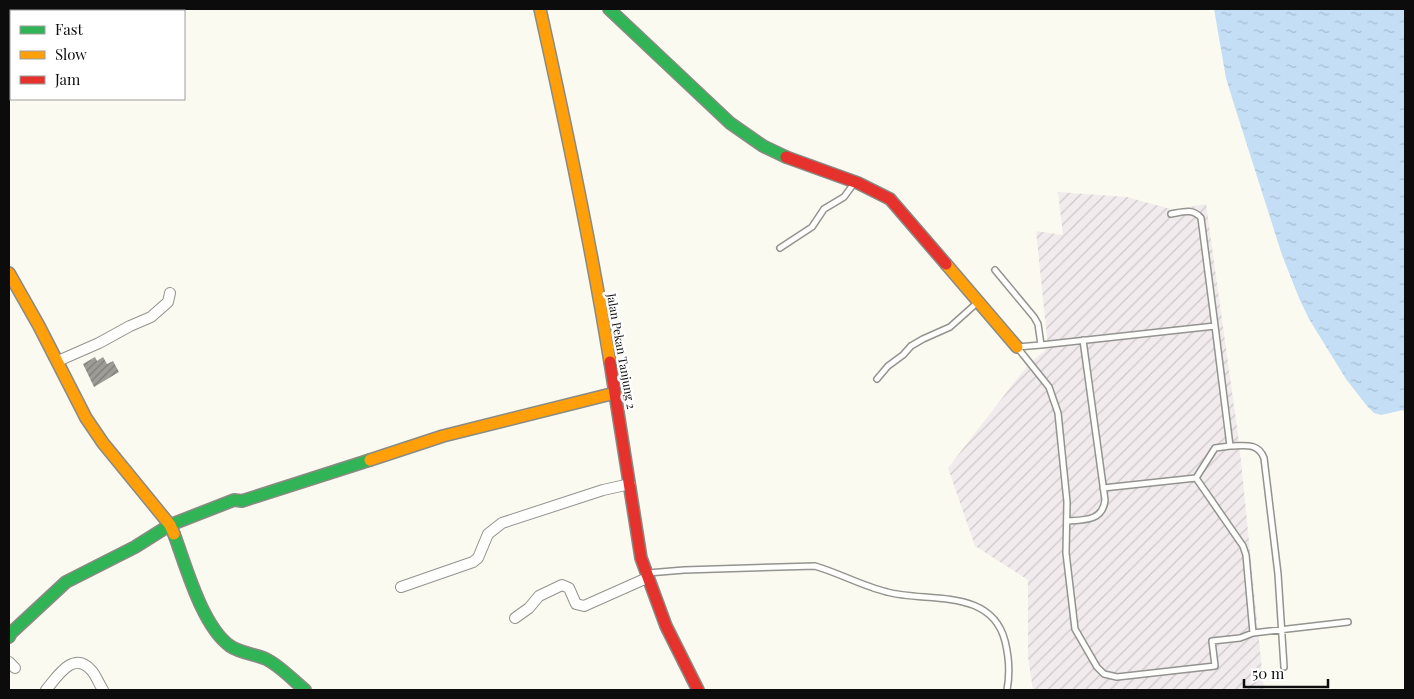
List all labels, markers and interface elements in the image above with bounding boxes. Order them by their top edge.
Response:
legend [10,10,185,100]
text: Fast [55,19,84,39]
text: Slow [55,44,87,64]
text: Jam [54,69,81,89]
street label: Jalan Pekan Tanjung 2 [604,291,640,410]
scale bar [1244,656,1328,688]
text: 50 m [1252,663,1285,683]

